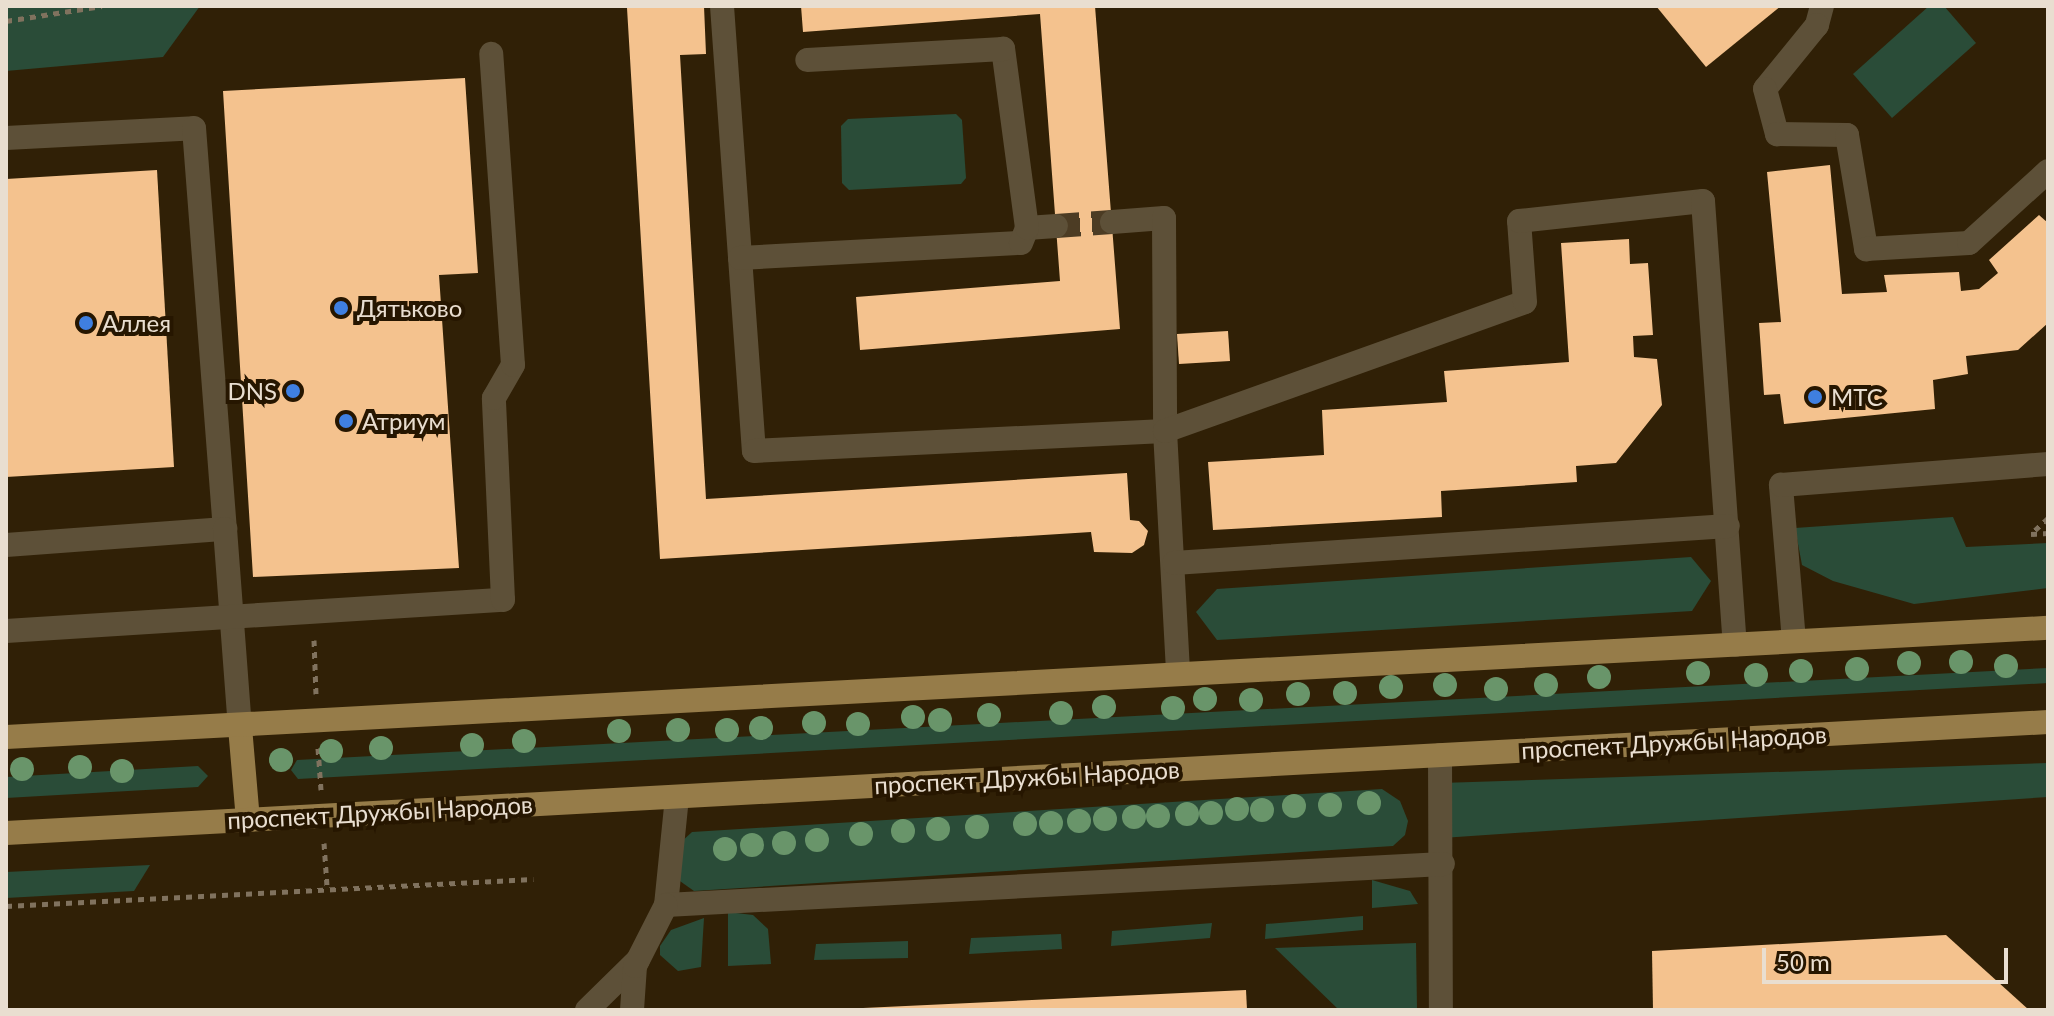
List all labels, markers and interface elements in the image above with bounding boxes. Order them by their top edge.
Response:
place label: Дятьково [357,294,462,322]
marker: Дятьково [332,299,350,317]
place label: Аллея [102,309,171,337]
marker: Аллея [77,314,95,332]
place label: DNS [227,377,277,405]
marker: DNS [284,382,302,400]
place label: МТС [1831,383,1883,411]
marker: МТС [1806,388,1824,406]
place label: Атриум [362,407,446,435]
marker: Атриум [337,412,355,430]
street label: проспект Дружбы Народов [1521,720,1827,764]
street label: проспект Дружбы Народов [874,755,1180,799]
street label: проспект Дружбы Народов [227,790,533,834]
scale bar [1766,932,2012,982]
text: 50 m [1776,947,1830,976]

